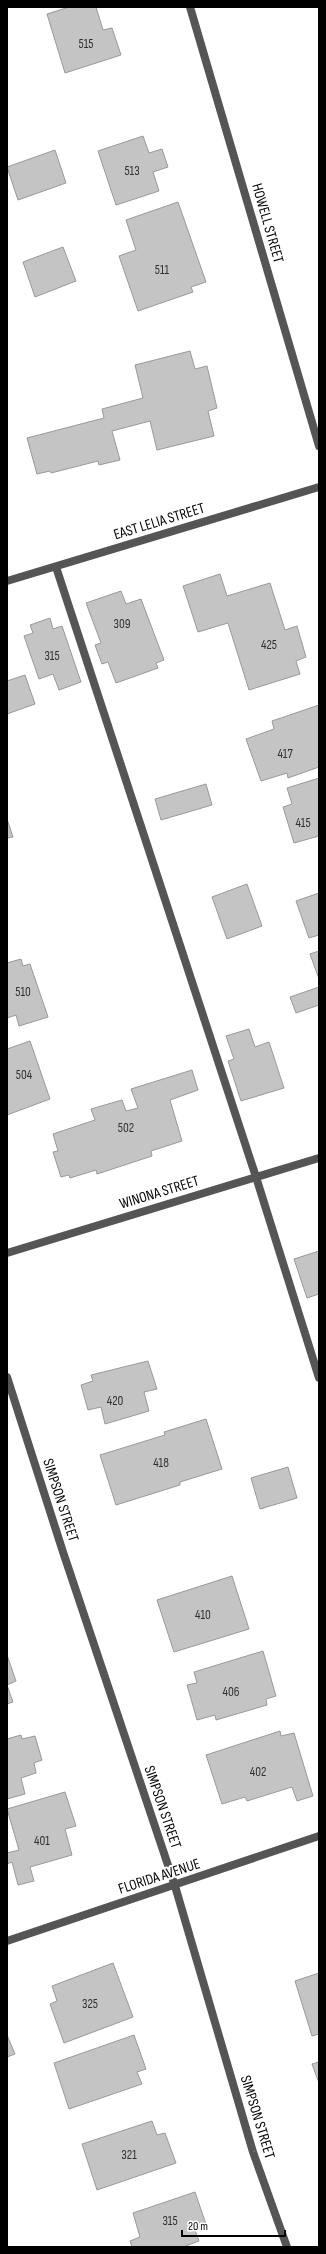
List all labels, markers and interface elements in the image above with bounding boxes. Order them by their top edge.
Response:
house number: 515 [79,36,93,52]
house number: 513 [124,163,140,179]
street label: HOWELL STREET [247,181,288,265]
house number: 511 [155,262,170,278]
street label: EAST LELIA STREET [111,499,207,544]
house number: 309 [113,616,131,632]
house number: 425 [261,637,277,653]
house number: 315 [44,648,60,664]
house number: 417 [277,746,293,762]
house number: 415 [295,815,311,831]
house number: 510 [15,984,31,1000]
house number: 504 [16,1067,33,1083]
house number: 502 [118,1120,134,1136]
street label: WINONA STREET [117,1171,201,1214]
house number: 420 [107,1393,124,1409]
house number: 418 [153,1455,169,1471]
street label: SIMPSON STREET [38,1456,83,1544]
house number: 410 [195,1607,211,1623]
house number: 406 [223,1684,240,1700]
street label: SIMPSON STREET [139,1763,186,1851]
house number: 402 [250,1764,266,1780]
house number: 401 [34,1833,50,1849]
street label: FLORIDA AVENUE [116,1854,202,1899]
house number: 325 [82,1996,98,2012]
street label: SIMPSON STREET [236,2073,279,2161]
house number: 321 [121,2147,137,2163]
scale bar [182,2212,285,2238]
house number: 315 [162,2213,178,2229]
text: 20 m [188,2219,208,2234]

